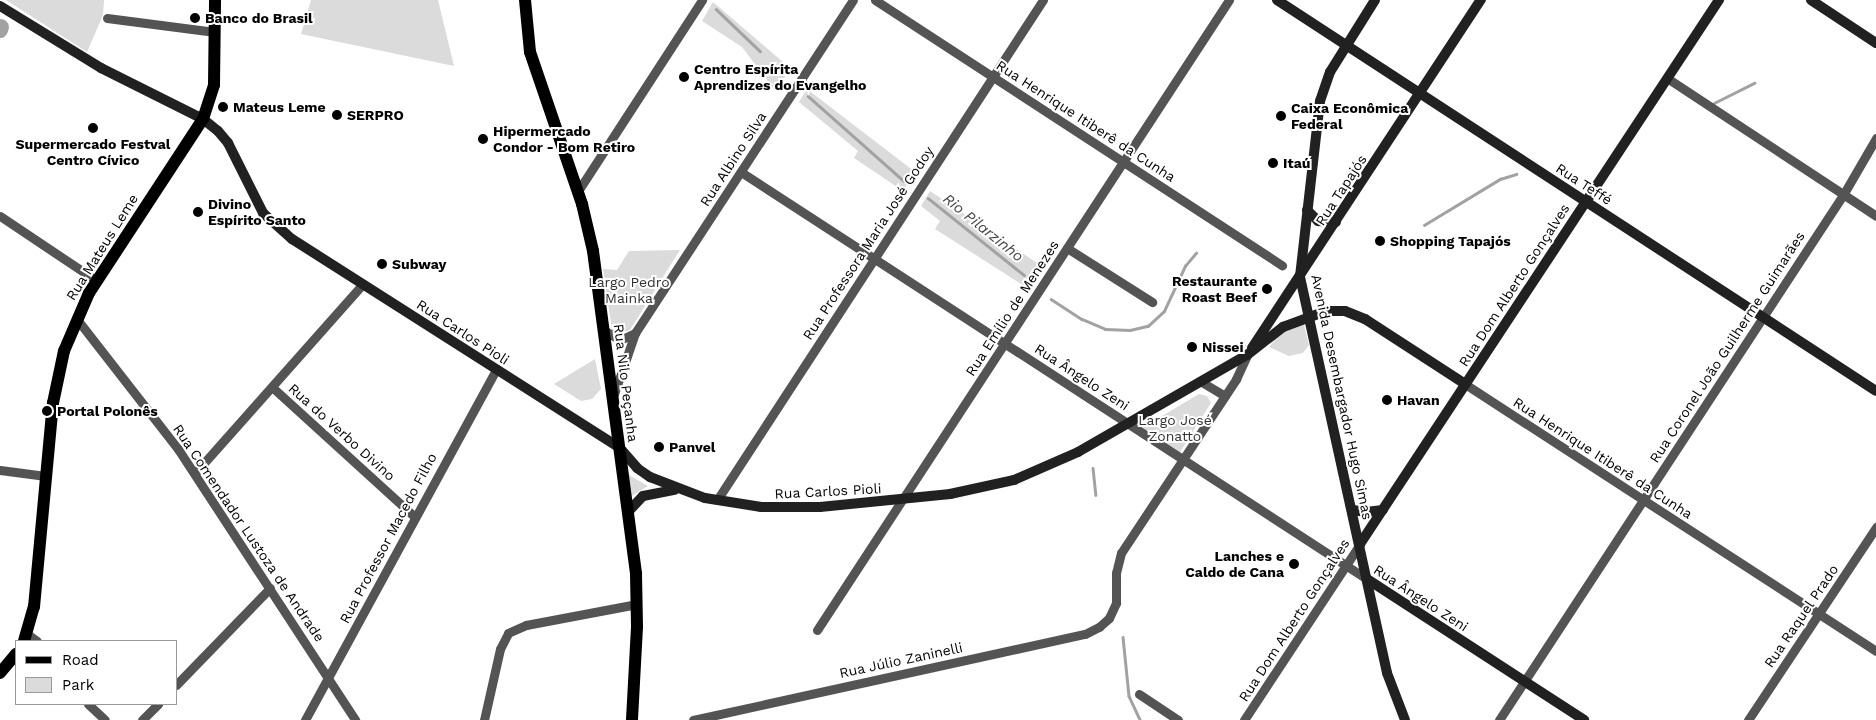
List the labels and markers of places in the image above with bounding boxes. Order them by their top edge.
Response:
place label: Banco do Brasil [205,10,313,26]
marker: Banco do Brasil [189,12,201,24]
place label: Centro Espírita Aprendizes do Evangelho [694,61,866,94]
marker: Centro Espírita Aprendizes do Evangelho [678,71,690,83]
place label: Mateus Leme [233,99,326,115]
place label: Caixa Econômica Federal [1291,100,1408,132]
marker: Mateus Leme [217,101,229,113]
place label: SERPRO [347,107,404,123]
marker: SERPRO [331,109,343,121]
marker: Caixa Econômica Federal [1275,110,1287,122]
marker: Supermercado Festval Centro Cívico [87,122,99,134]
place label: Hipermercado Condor - Bom Retiro [493,123,635,156]
marker: Hipermercado Condor - Bom Retiro [477,133,489,145]
place label: Supermercado Festval Centro Cívico [16,136,170,168]
place label: Itaú [1283,155,1310,171]
marker: Itaú [1267,157,1279,169]
place label: Divino Espírito Santo [208,196,306,228]
marker: Divino Espírito Santo [192,206,204,218]
place label: Shopping Tapajós [1390,233,1511,249]
marker: Shopping Tapajós [1374,235,1386,247]
place label: Subway [392,256,446,272]
marker: Subway [376,258,388,270]
place label: Restaurante Roast Beef [1172,273,1257,306]
marker: Restaurante Roast Beef [1261,283,1273,295]
place label: Nissei [1202,339,1244,355]
marker: Nissei [1186,341,1198,353]
place label: Havan [1397,392,1440,408]
marker: Havan [1381,394,1393,406]
place label: Portal Polonês [57,403,158,419]
marker: Portal Polonês [41,405,53,417]
place label: Panvel [669,439,715,455]
marker: Panvel [653,441,665,453]
place label: Lanches e Caldo de Cana [1185,548,1284,580]
marker: Lanches e Caldo de Cana [1288,558,1300,570]

